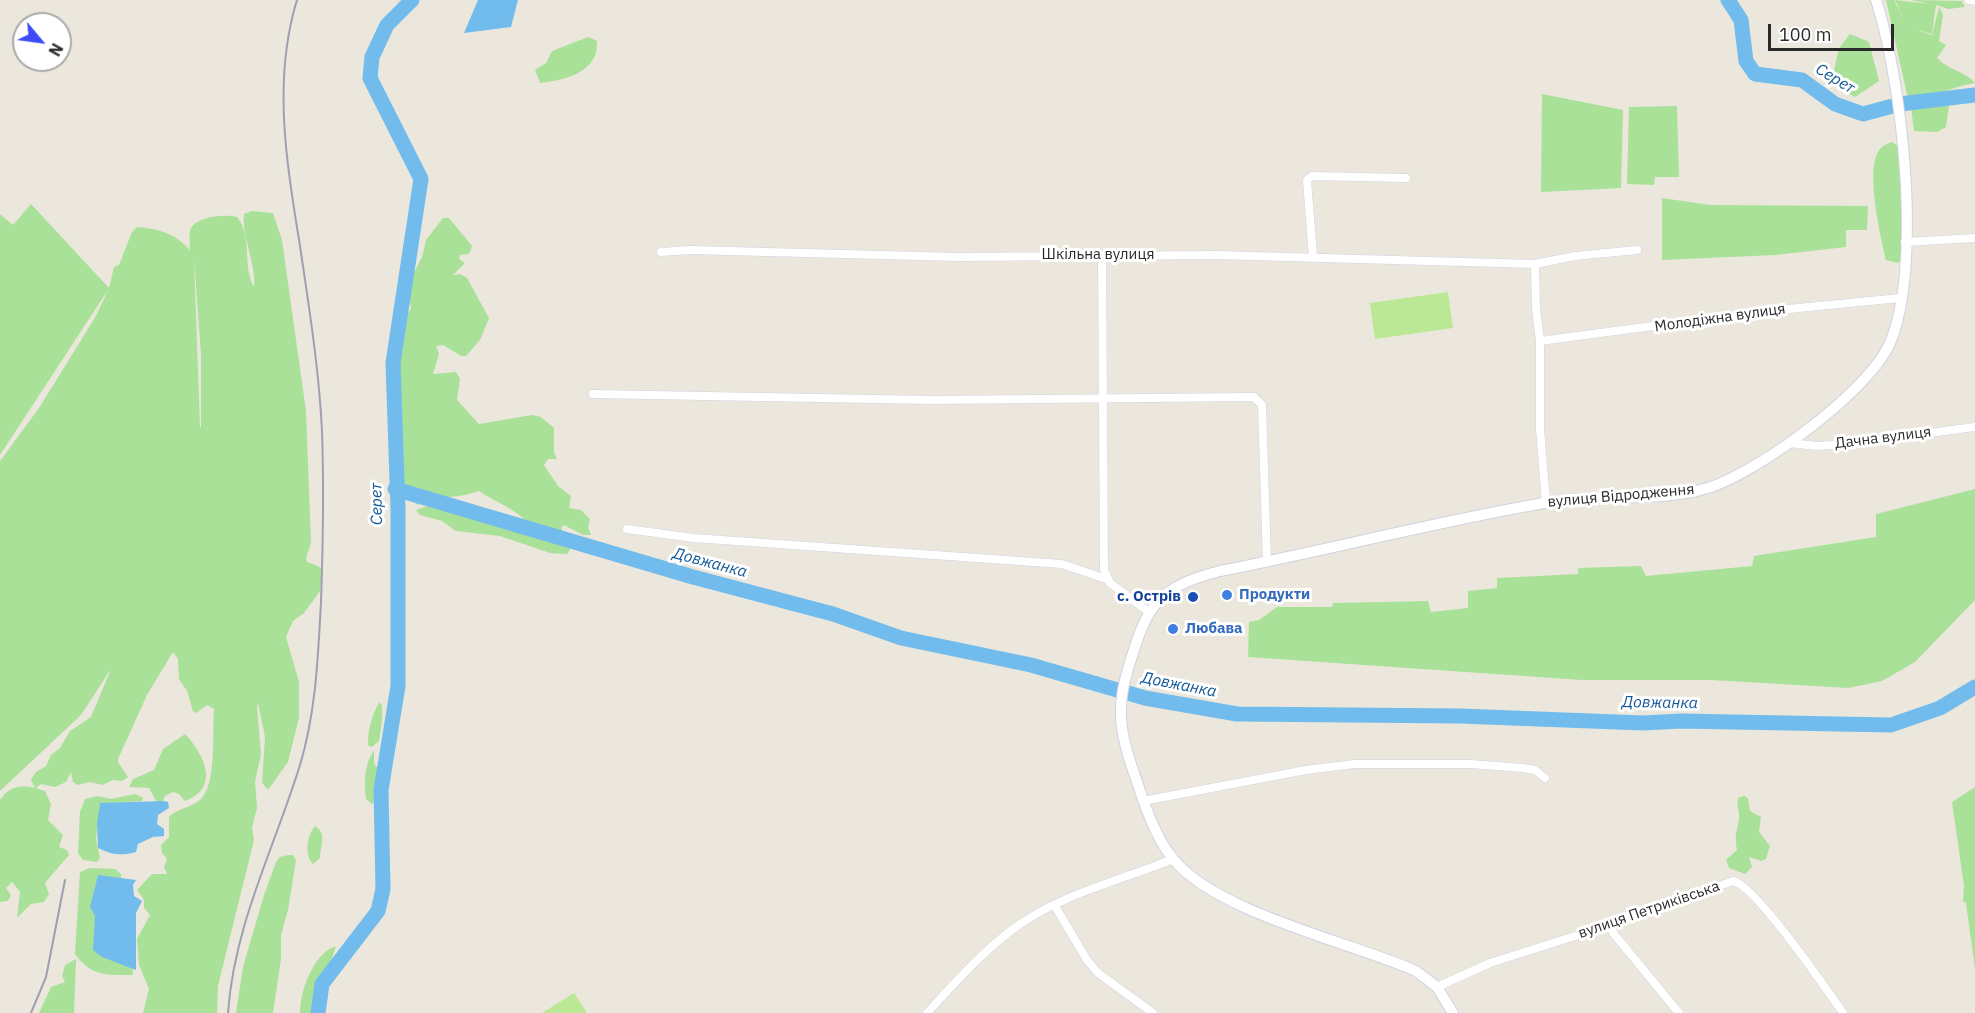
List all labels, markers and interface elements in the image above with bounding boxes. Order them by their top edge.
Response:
north arrow [12,12,72,72]
scale bar [1771,12,1897,50]
text: 100 m [1779,23,1831,46]
text: N [44,40,68,60]
water label: Серет [1812,60,1858,98]
street label: Шкільна вулиця [1042,246,1154,264]
street label: Молодіжна вулиця [1653,300,1787,336]
street label: Дачна вулиця [1834,423,1932,453]
street label: вулиця Відродження [1547,481,1695,511]
water label: Серет [367,483,387,525]
water label: Довжанка [671,544,749,582]
place label: Продукти [1239,586,1310,604]
place label: с. Острів [1117,588,1181,606]
marker: Продукти [1220,588,1234,602]
marker: с. Острів [1186,590,1200,604]
place label: Любава [1185,620,1243,638]
marker: Любава [1166,622,1180,636]
water label: Довжанка [1140,668,1218,702]
water label: Довжанка [1622,693,1698,713]
street label: вулиця Петриківська [1576,877,1722,943]

